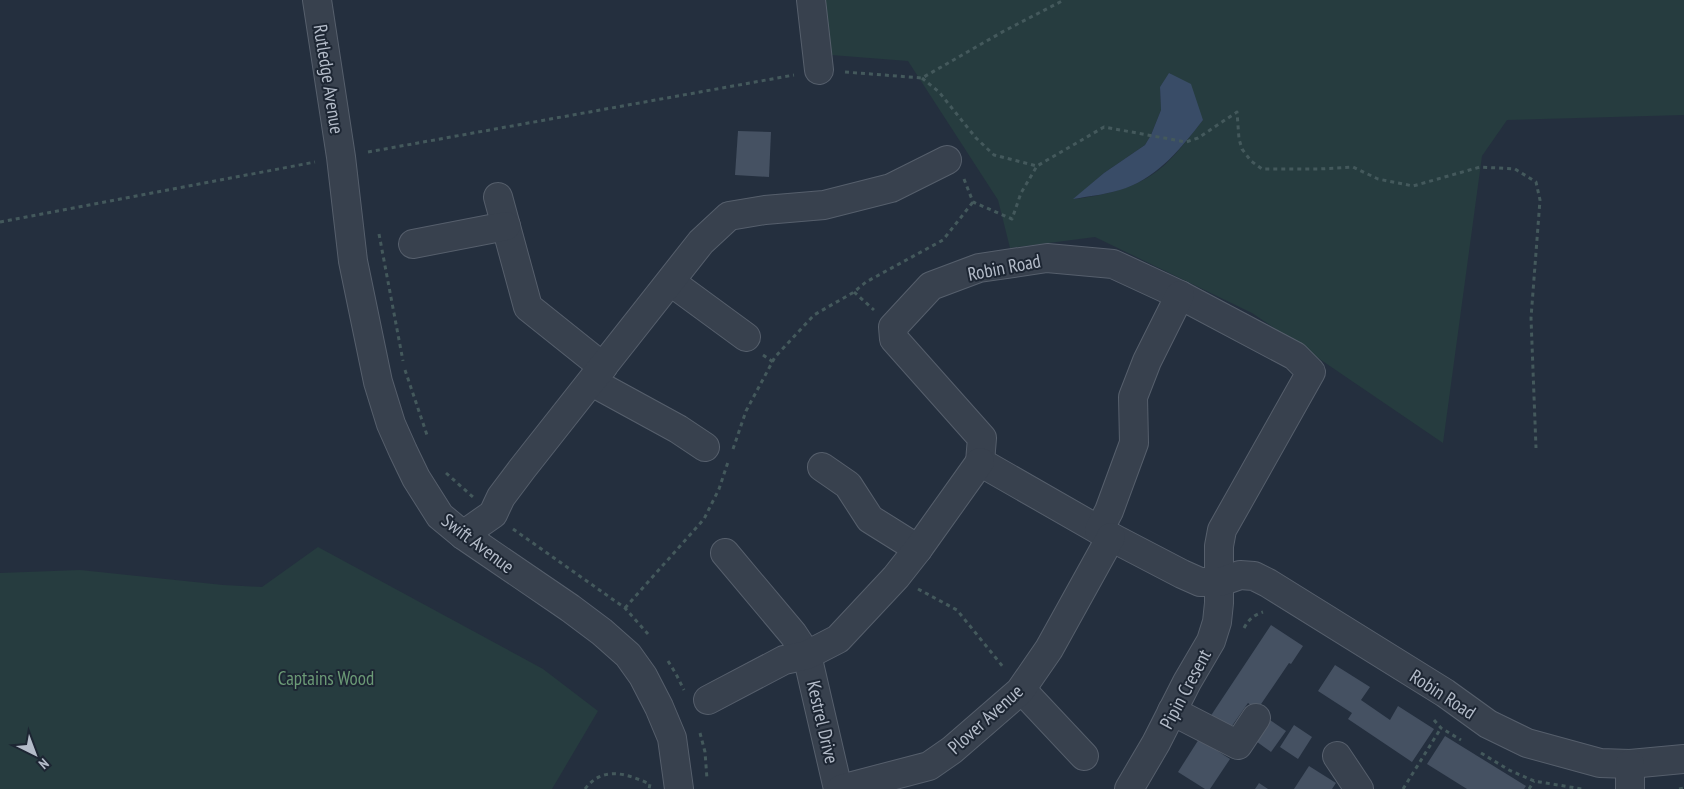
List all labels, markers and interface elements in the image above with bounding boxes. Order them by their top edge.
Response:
street label: Rutledge Avenue [308,22,350,136]
street label: Robin Road [966,248,1042,286]
street label: Swift Avenue [437,508,519,578]
street label: Pipin Cresent [1154,644,1216,733]
street label: Robin Road [1406,664,1480,724]
park label: Captains Wood [278,666,374,690]
street label: Kestrel Drive [802,678,844,766]
street label: Plover Avenue [942,679,1028,759]
north arrow [10,729,60,779]
text: N [35,754,53,773]

